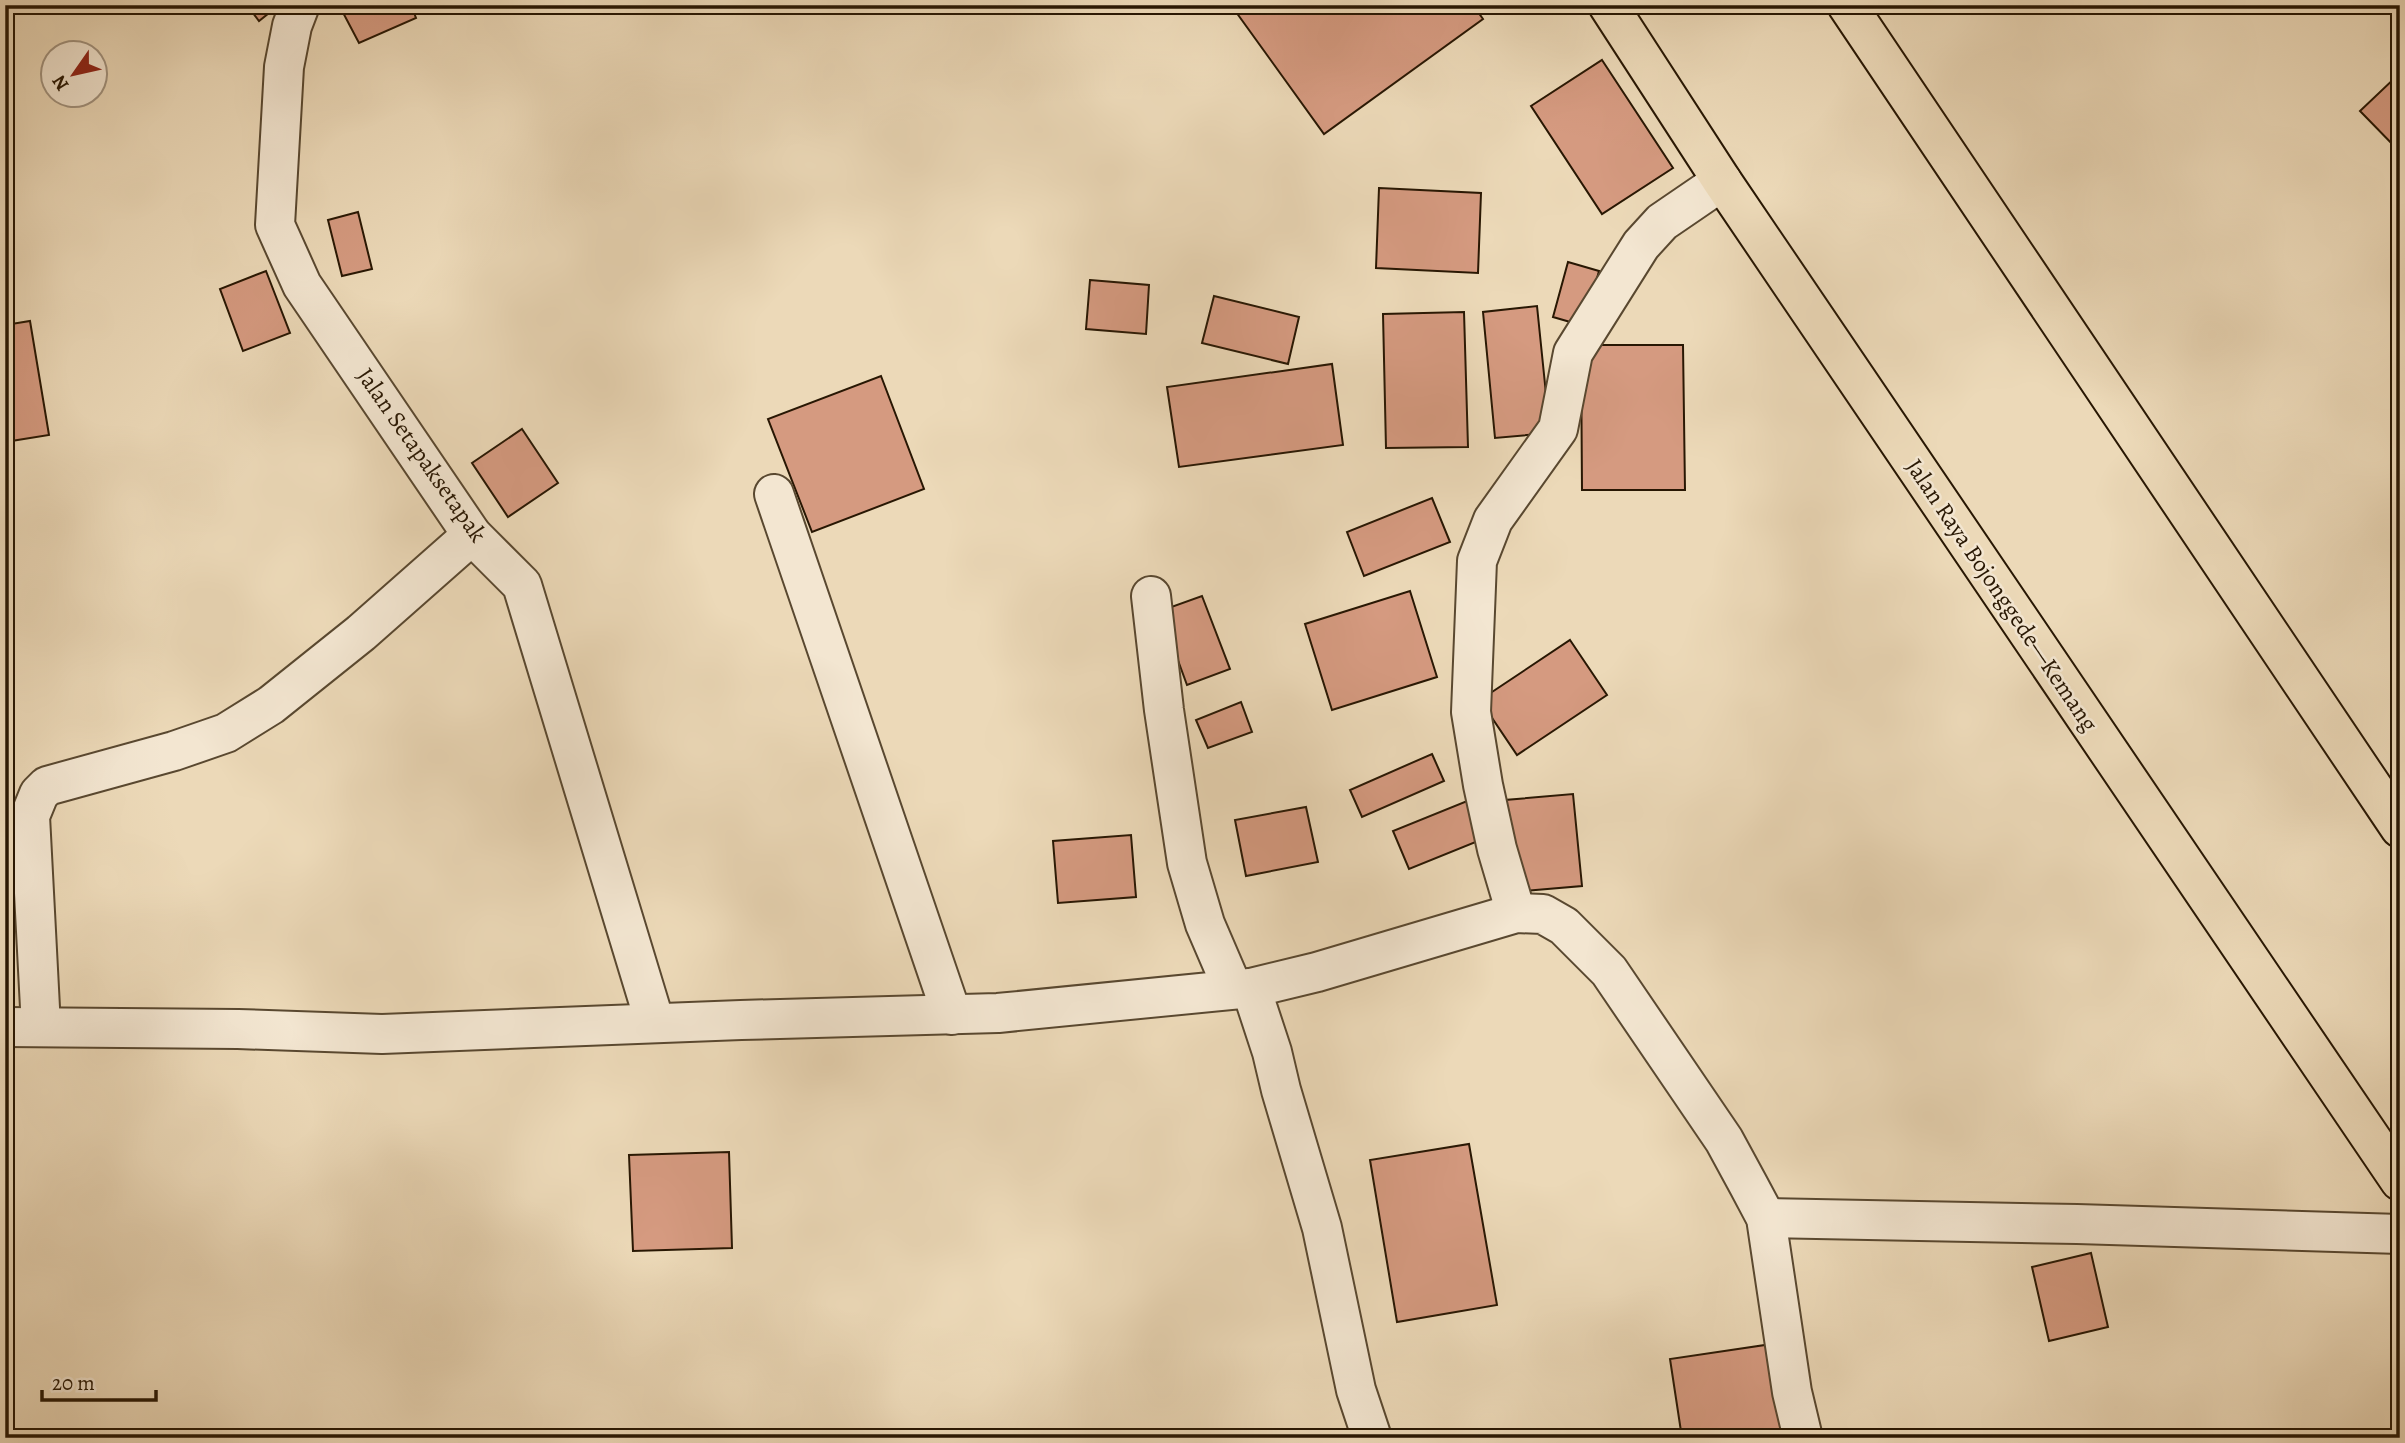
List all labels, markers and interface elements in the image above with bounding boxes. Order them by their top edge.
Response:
north arrow [38,38,108,108]
text: N [46,70,75,96]
street label: Jalan Setapaksetapak [350,361,494,549]
street label: Jalan Raya Bojonggede—Kemang [1898,452,2106,738]
scale bar [42,1359,156,1403]
text: 20 m [52,1369,95,1397]

